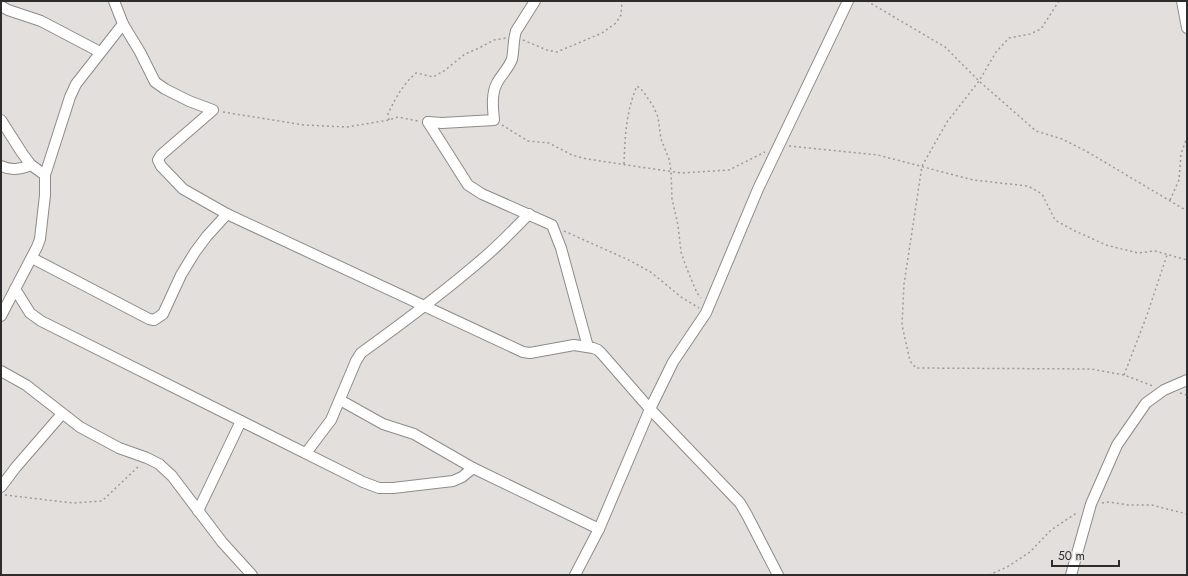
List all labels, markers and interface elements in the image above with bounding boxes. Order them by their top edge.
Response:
scale bar [1052,542,1119,568]
text: 50 m [1058,547,1085,565]

